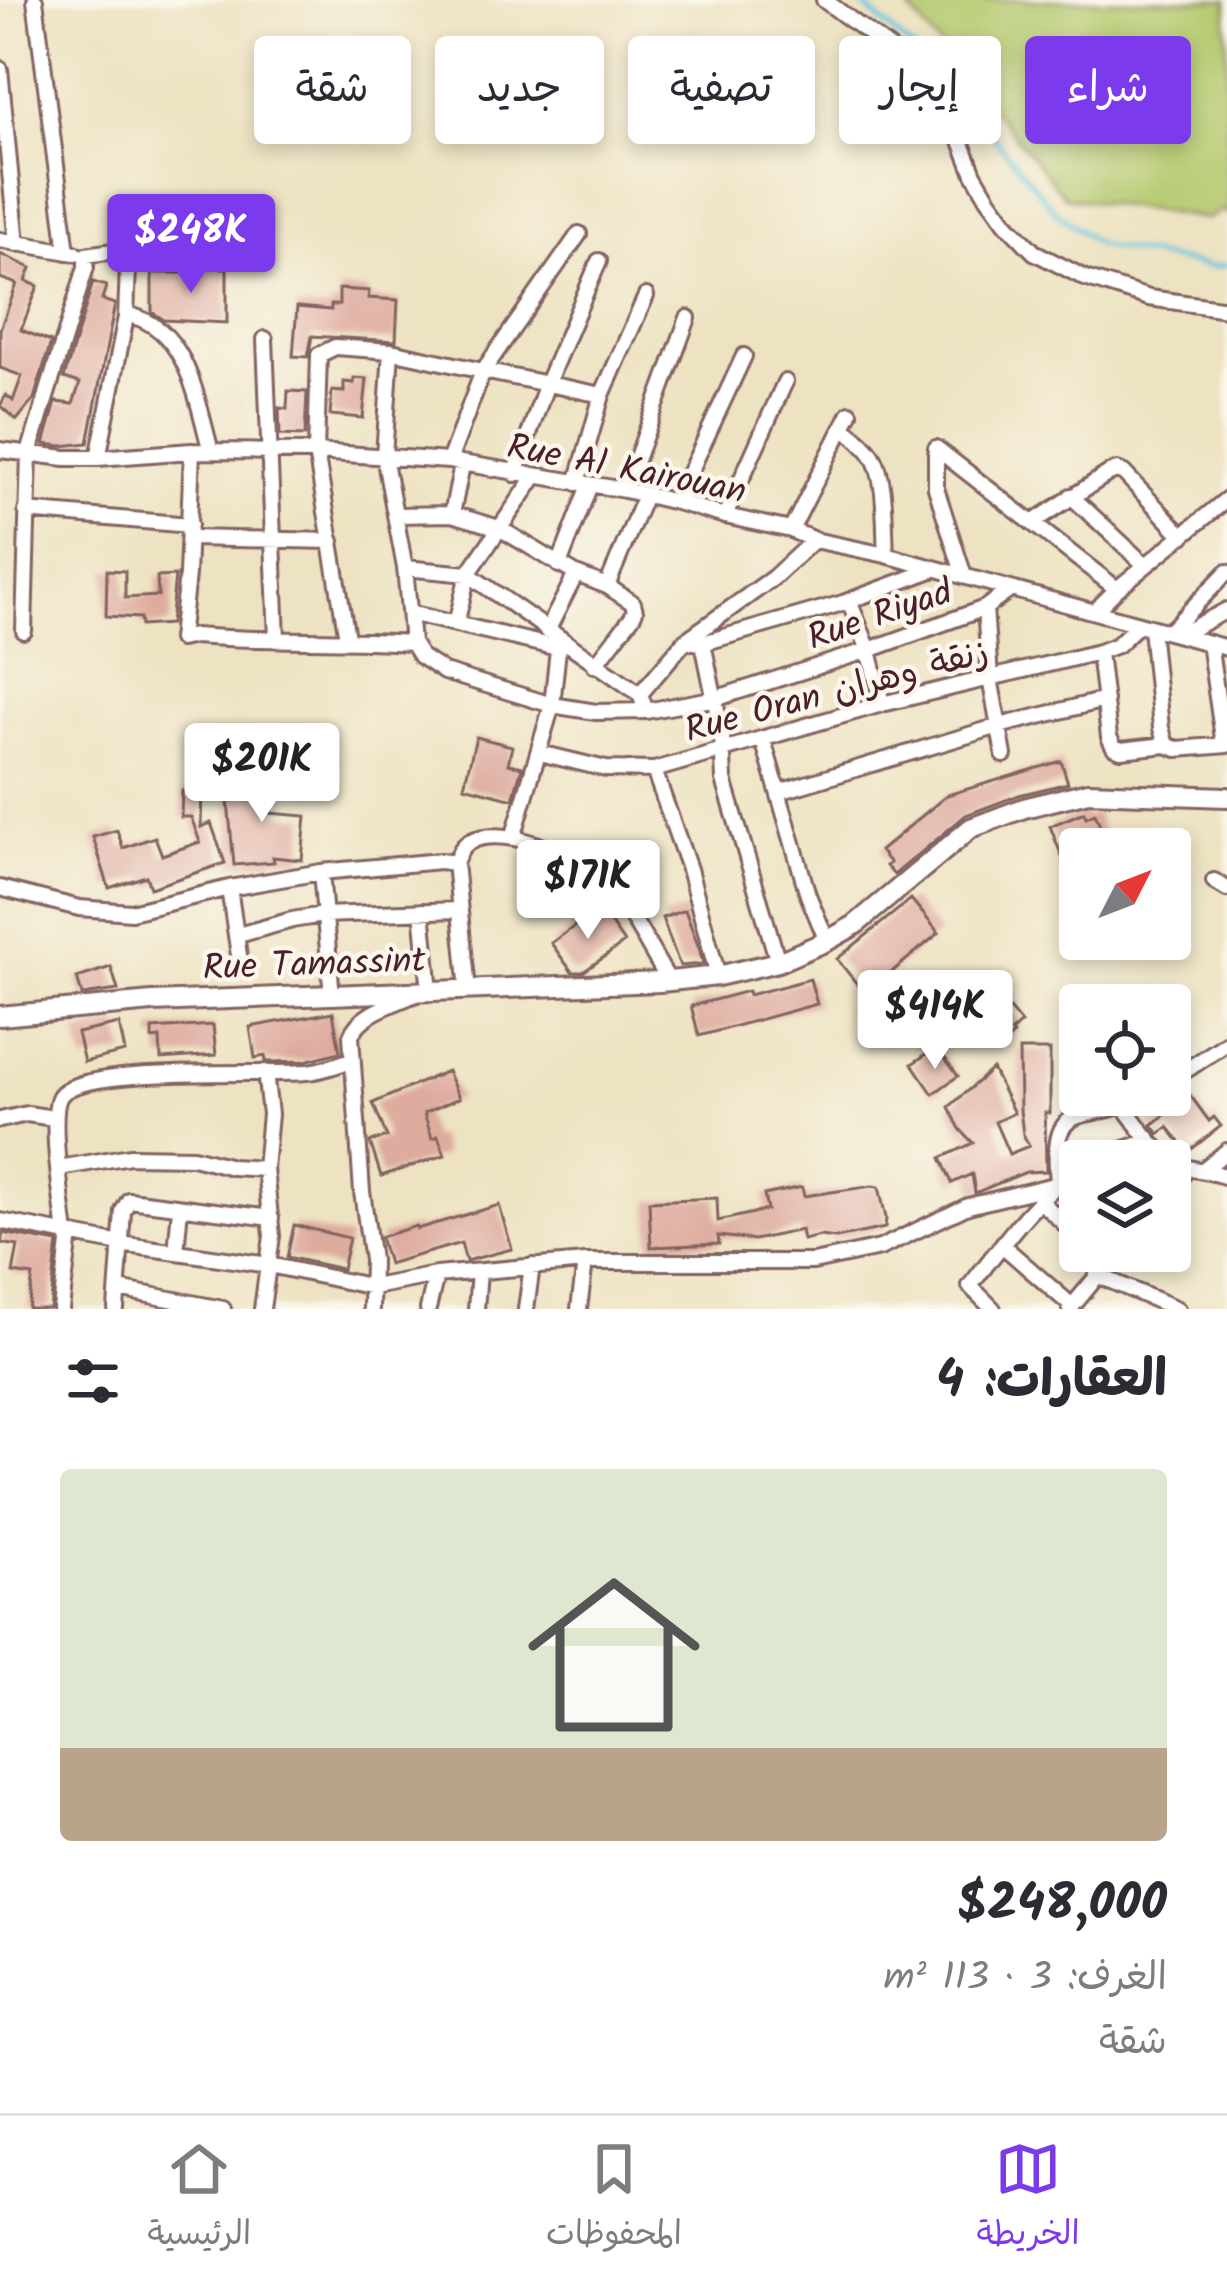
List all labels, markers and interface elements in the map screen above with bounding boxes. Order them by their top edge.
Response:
chip: شقة [254,36,411,144]
chip: جديد [435,36,604,144]
chip: تصفية [628,36,815,144]
chip: إيجار [839,36,1001,144]
chip: شراء [1025,36,1191,144]
pin: $248K [107,194,275,296]
text: $248K [134,202,248,264]
street label: Rue Al Kairouan [502,419,751,522]
street label: Rue Riyad [800,565,961,668]
street label: Rue Oran زنقة وهران [679,624,995,760]
pin: $201K [178,723,346,825]
text: $201K [211,731,313,793]
north arrow [1059,828,1191,960]
map controls [1059,828,1191,1272]
pin: $171K [504,840,672,942]
text: $171K [544,848,632,910]
street label: Rue Tamassint [202,933,428,998]
pin: $414K [851,970,1019,1072]
text: $414K [885,978,985,1040]
button: locate [1059,984,1191,1116]
button: layers [1059,1140,1191,1272]
text: العقارات: 4 [936,1341,1167,1422]
icon: filters [60,1348,126,1414]
icon: home [506,1547,722,1763]
text: $248,000 [957,1865,1167,1946]
text: الغرف: 3 · 113 m² [884,1948,1167,2010]
text: شقة [1099,2012,1167,2074]
tab: الرئيسية [147,2136,251,2262]
tab: المحفوظات [546,2136,682,2262]
tab: الخريطة [977,2136,1080,2262]

